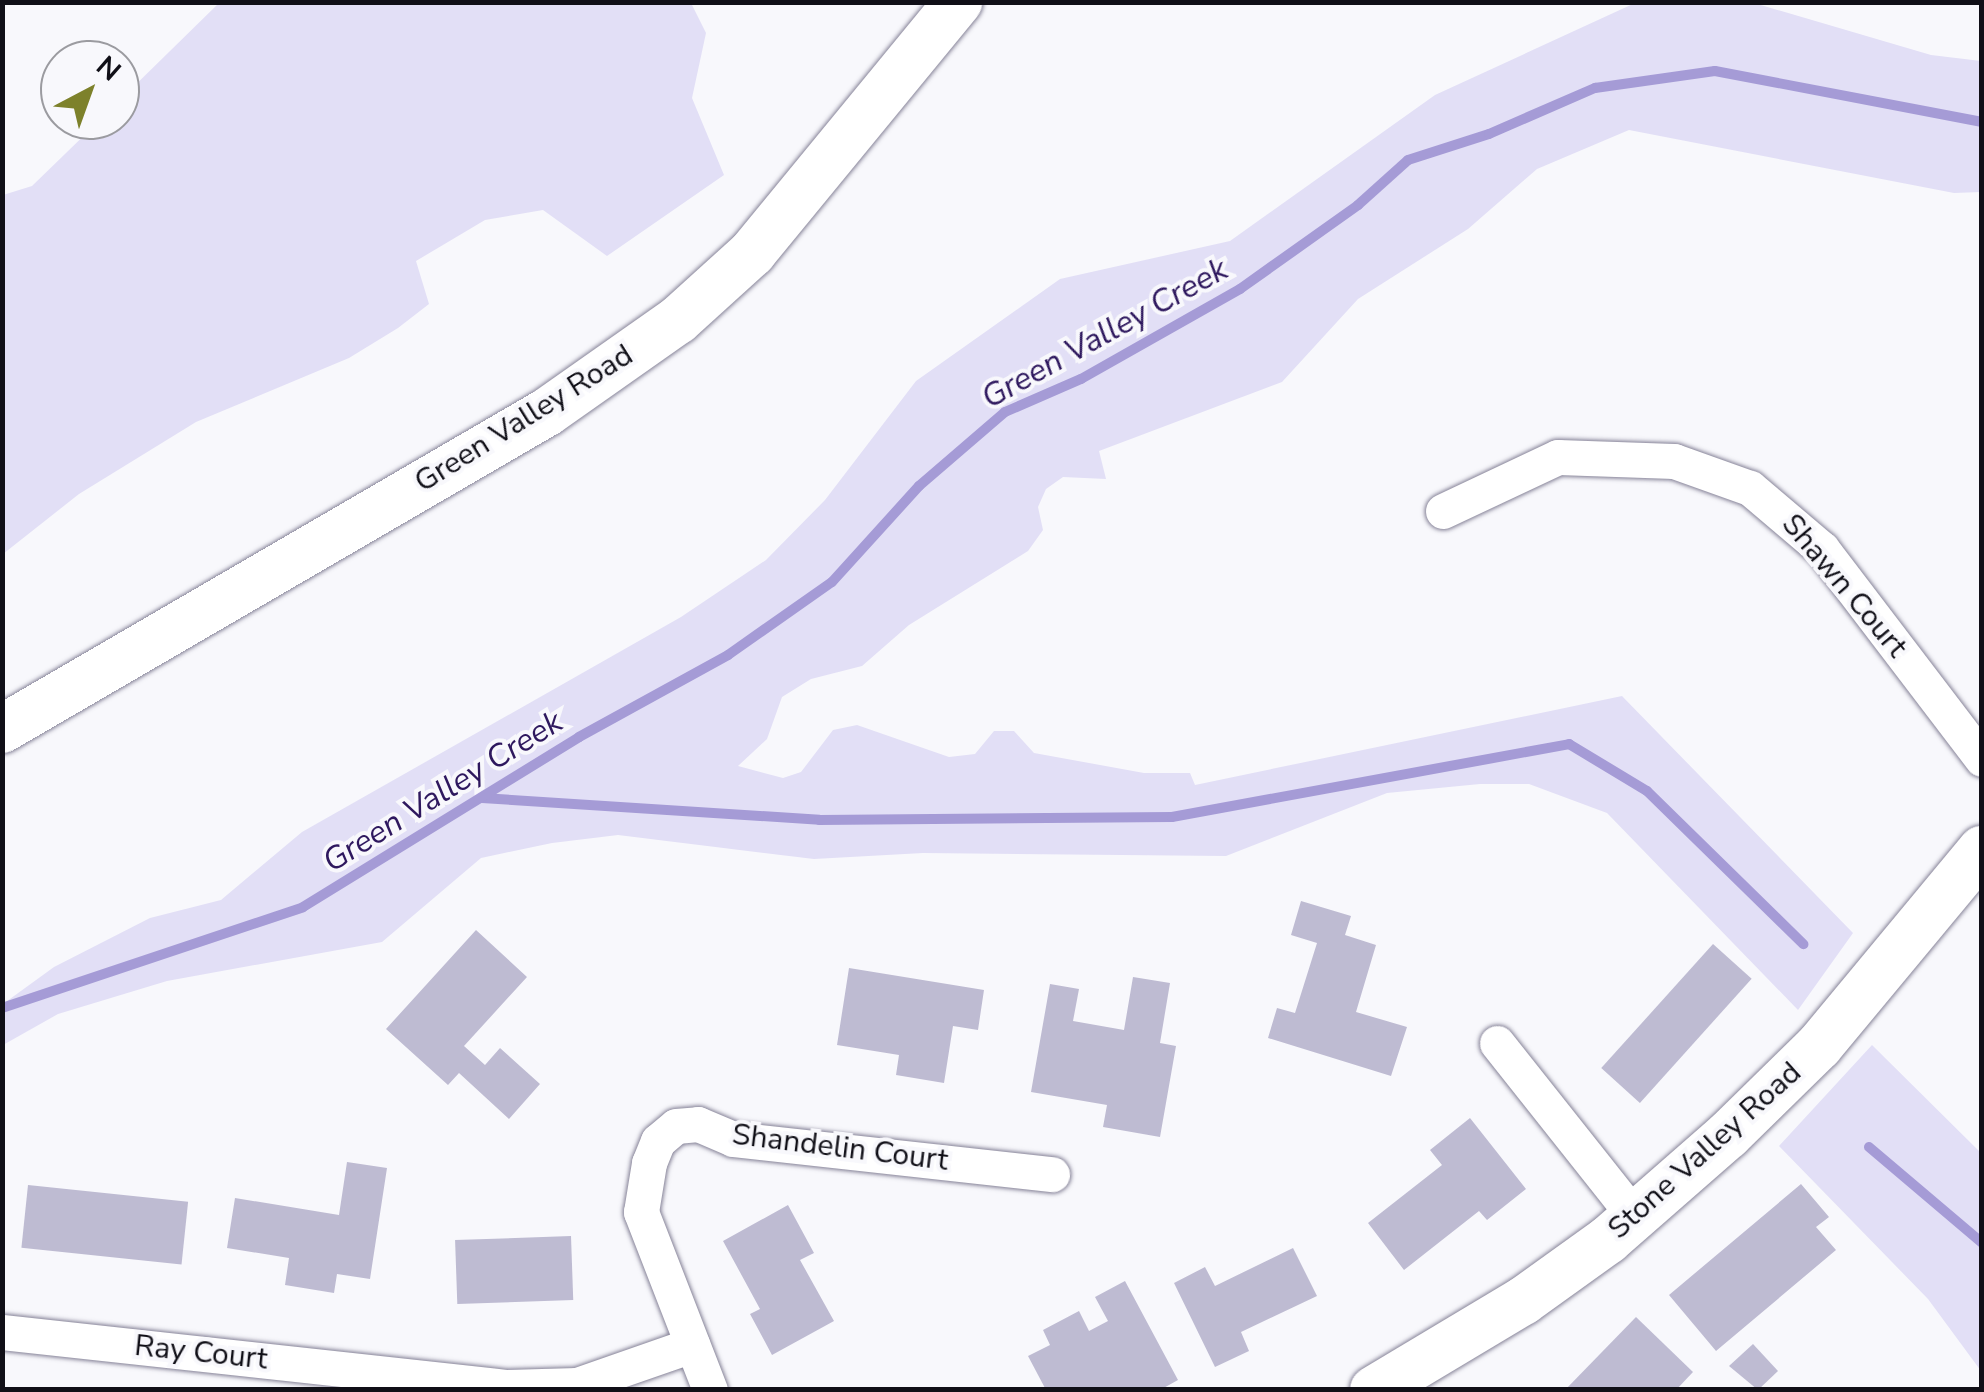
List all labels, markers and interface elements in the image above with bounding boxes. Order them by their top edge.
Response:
north arrow [40,40,140,140]
text: N [88,48,129,90]
water label: Green Valley Creek [975,250,1235,418]
street label: Green Valley Road [408,337,640,501]
street label: Shawn Court [1774,507,1914,665]
water label: Green Valley Creek [316,703,570,881]
street label: Stone Valley Road [1601,1055,1809,1247]
street label: Shandelin Court [730,1117,950,1179]
street label: Ray Court [133,1328,269,1378]

